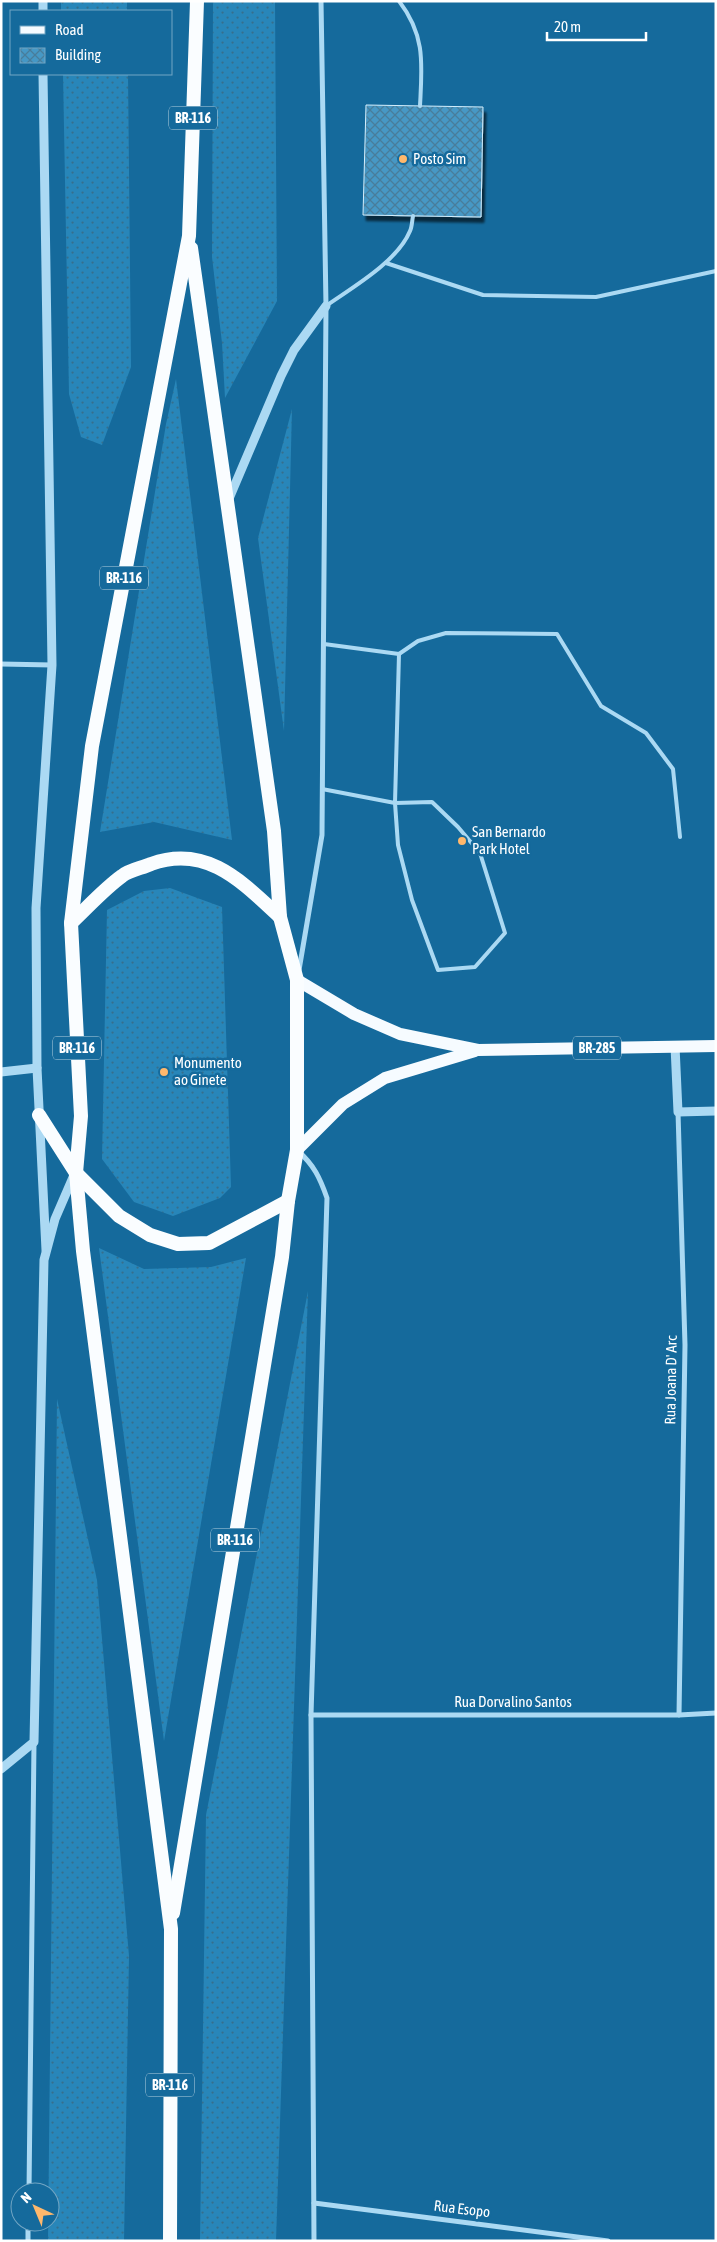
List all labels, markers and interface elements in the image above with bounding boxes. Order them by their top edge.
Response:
legend [10,10,172,75]
scale bar [547,10,646,42]
text: 20 m [554,18,581,35]
text: Road [55,21,84,38]
text: Building [55,46,101,63]
road number: BR-116 [169,106,217,130]
place label: Posto Sim [413,150,466,167]
marker: Posto Sim [397,153,409,165]
road number: BR-116 [100,566,148,590]
place label: San Bernardo Park Hotel [472,823,546,857]
marker: San Bernardo Park Hotel [456,835,468,847]
road number: BR-116 [53,1036,101,1060]
road number: BR-285 [573,1036,621,1060]
place label: Monumento ao Ginete [174,1054,242,1088]
marker: Monumento ao Ginete [158,1066,170,1078]
street label: Rua Joana D' Arc [661,1335,680,1425]
road number: BR-116 [211,1528,259,1552]
street label: Rua Dorvalino Santos [454,1693,572,1710]
road number: BR-116 [146,2074,194,2096]
north arrow [10,2182,60,2232]
text: N [17,2189,34,2206]
street label: Rua Esopo [433,2197,491,2220]

